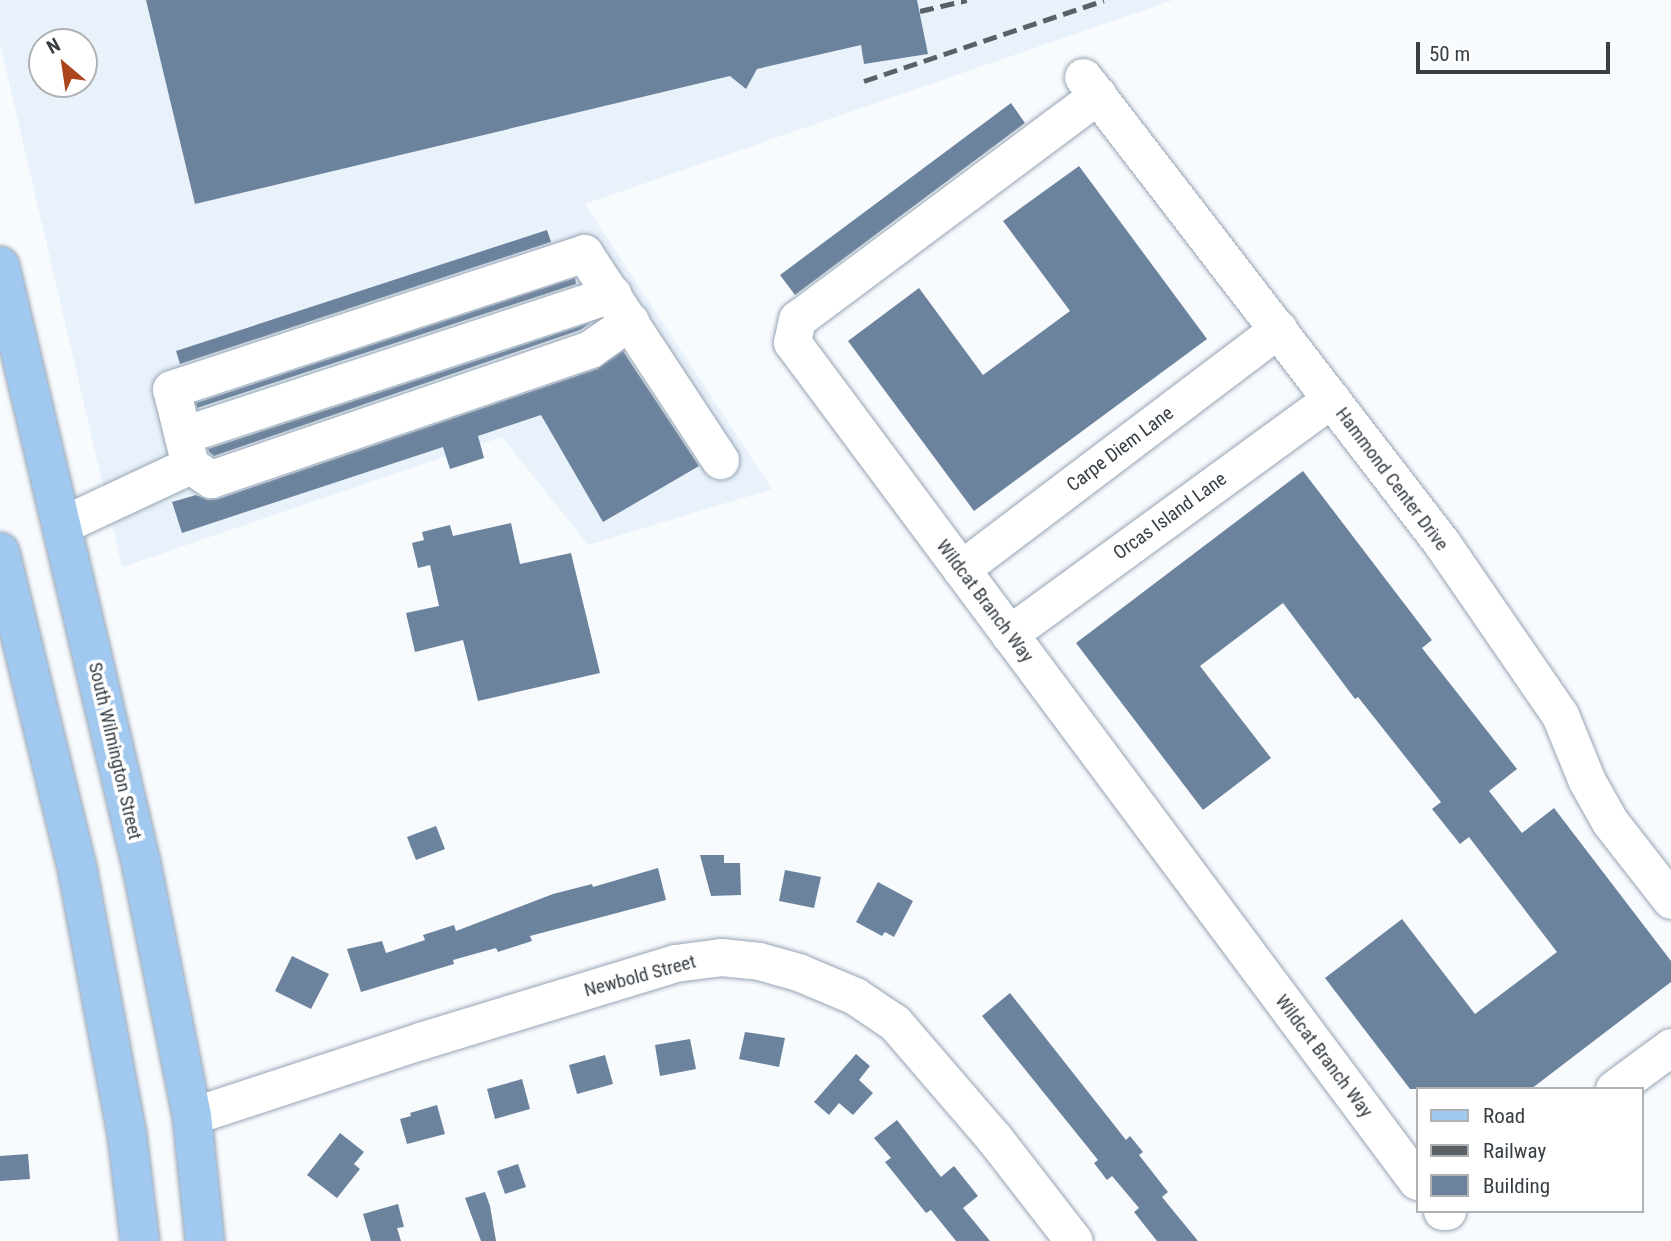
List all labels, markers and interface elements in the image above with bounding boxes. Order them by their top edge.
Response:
north arrow [28,28,98,98]
scale bar [1419,28,1613,72]
text: N [43,33,64,59]
text: 50 m [1429,42,1470,66]
street label: Carpe Diem Lane [1062,402,1178,496]
street label: Hammond Center Drive [1331,403,1453,555]
street label: Orcas Island Lane [1109,467,1231,565]
street label: Wildcat Branch Way [931,535,1039,667]
street label: South Wilmington Street [84,660,146,842]
street label: Newbold Street [582,950,698,1002]
street label: Wildcat Branch Way [1270,990,1378,1122]
legend [1416,1087,1643,1213]
text: Road [1483,1104,1525,1128]
text: Railway [1483,1139,1546,1163]
text: Building [1483,1174,1550,1198]

